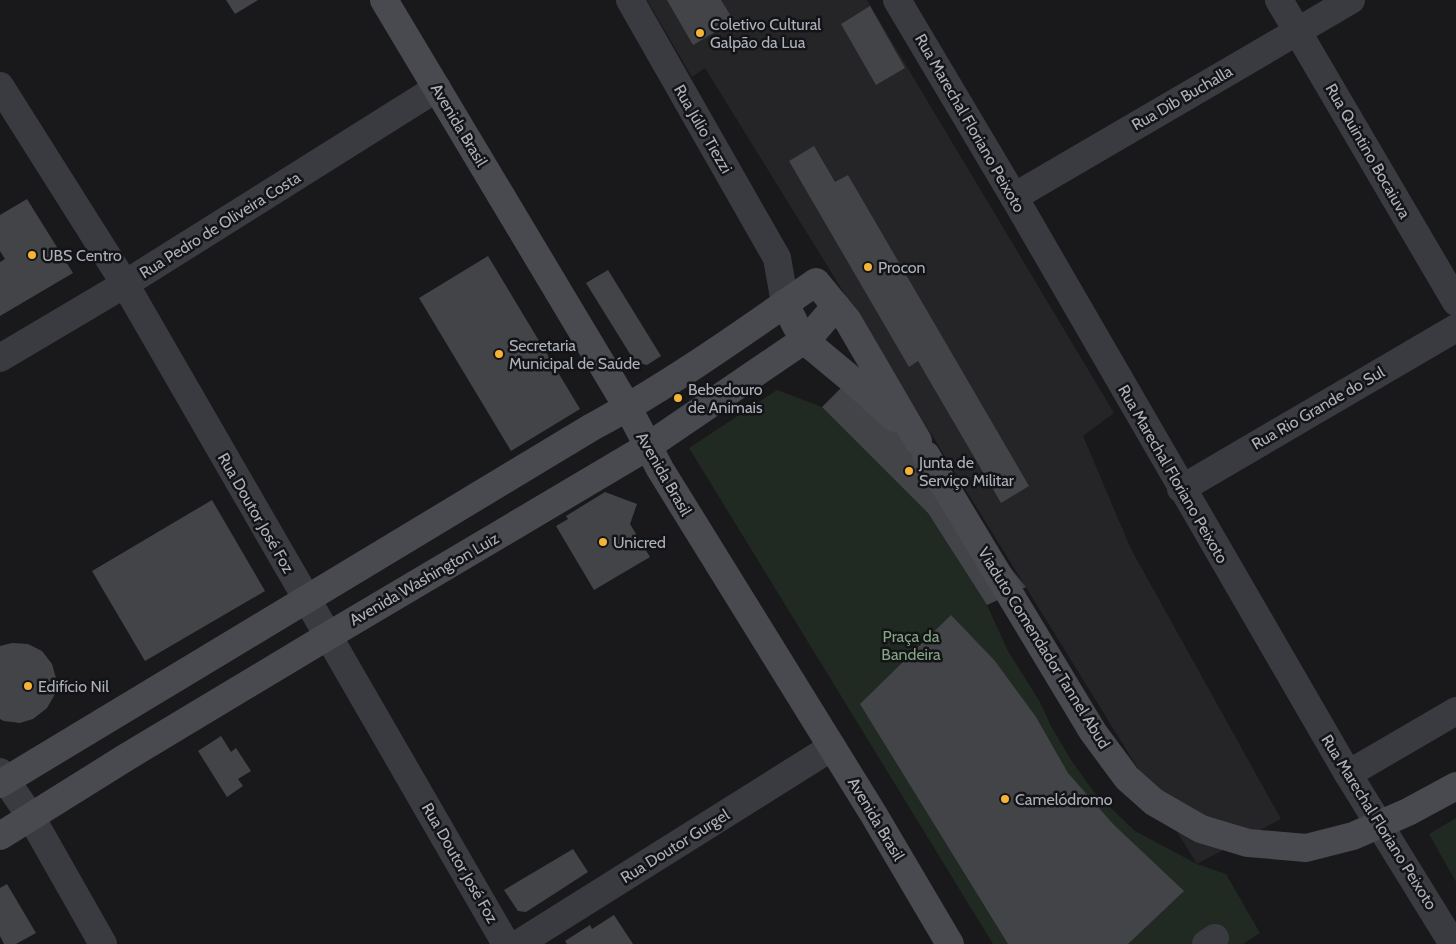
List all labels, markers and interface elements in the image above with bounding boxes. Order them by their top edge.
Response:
place label: Coletivo Cultural Galpão da Lua [710,15,821,52]
marker: Coletivo Cultural Galpão da Lua [694,27,706,39]
street label: Rua Marechal Floriano Peixoto [911,30,1029,216]
street label: Rua Dib Buchalla [1128,61,1236,135]
street label: Avenida Brasil [427,80,491,170]
street label: Rua Quintino Bocaiuva [1322,80,1415,222]
street label: Rua Júlio Tiezzi [670,81,736,177]
street label: Rua Pedro de Oliveira Costa [136,167,304,282]
place label: UBS Centro [42,246,122,265]
marker: UBS Centro [26,249,38,261]
place label: Procon [878,258,926,277]
marker: Procon [862,261,874,273]
place label: Secretaria Municipal de Saúde [509,336,640,373]
marker: Secretaria Municipal de Saúde [493,348,505,360]
street label: Rua Rio Grande do Sul [1248,362,1388,454]
place label: Bebedouro de Animais [688,380,763,417]
street label: Rua Marechal Floriano Peixoto [1114,381,1232,567]
marker: Bebedouro de Animais [672,392,684,404]
street label: Avenida Brasil [632,429,696,519]
street label: Rua Doutor José Foz [214,450,298,577]
place label: Junta de Serviço Militar [918,453,1015,490]
marker: Junta de Serviço Militar [903,465,915,477]
street label: Avenida Washington Luiz [346,528,502,630]
place label: Unicred [613,533,666,552]
marker: Unicred [597,536,609,548]
street label: Viaduto Comendador Tannel Abud [974,544,1114,752]
park label: Praça da Bandeira [881,627,941,664]
place label: Edifício Nil [38,677,109,696]
marker: Edifício Nil [22,680,34,692]
street label: Rua Marechal Floriano Peixoto [1317,731,1441,913]
street label: Avenida Brasil [844,774,908,864]
place label: Camelódromo [1015,790,1113,809]
marker: Camelódromo [999,793,1011,805]
street label: Rua Doutor José Foz [418,800,502,927]
street label: Rua Doutor Gurgel [617,805,733,887]

